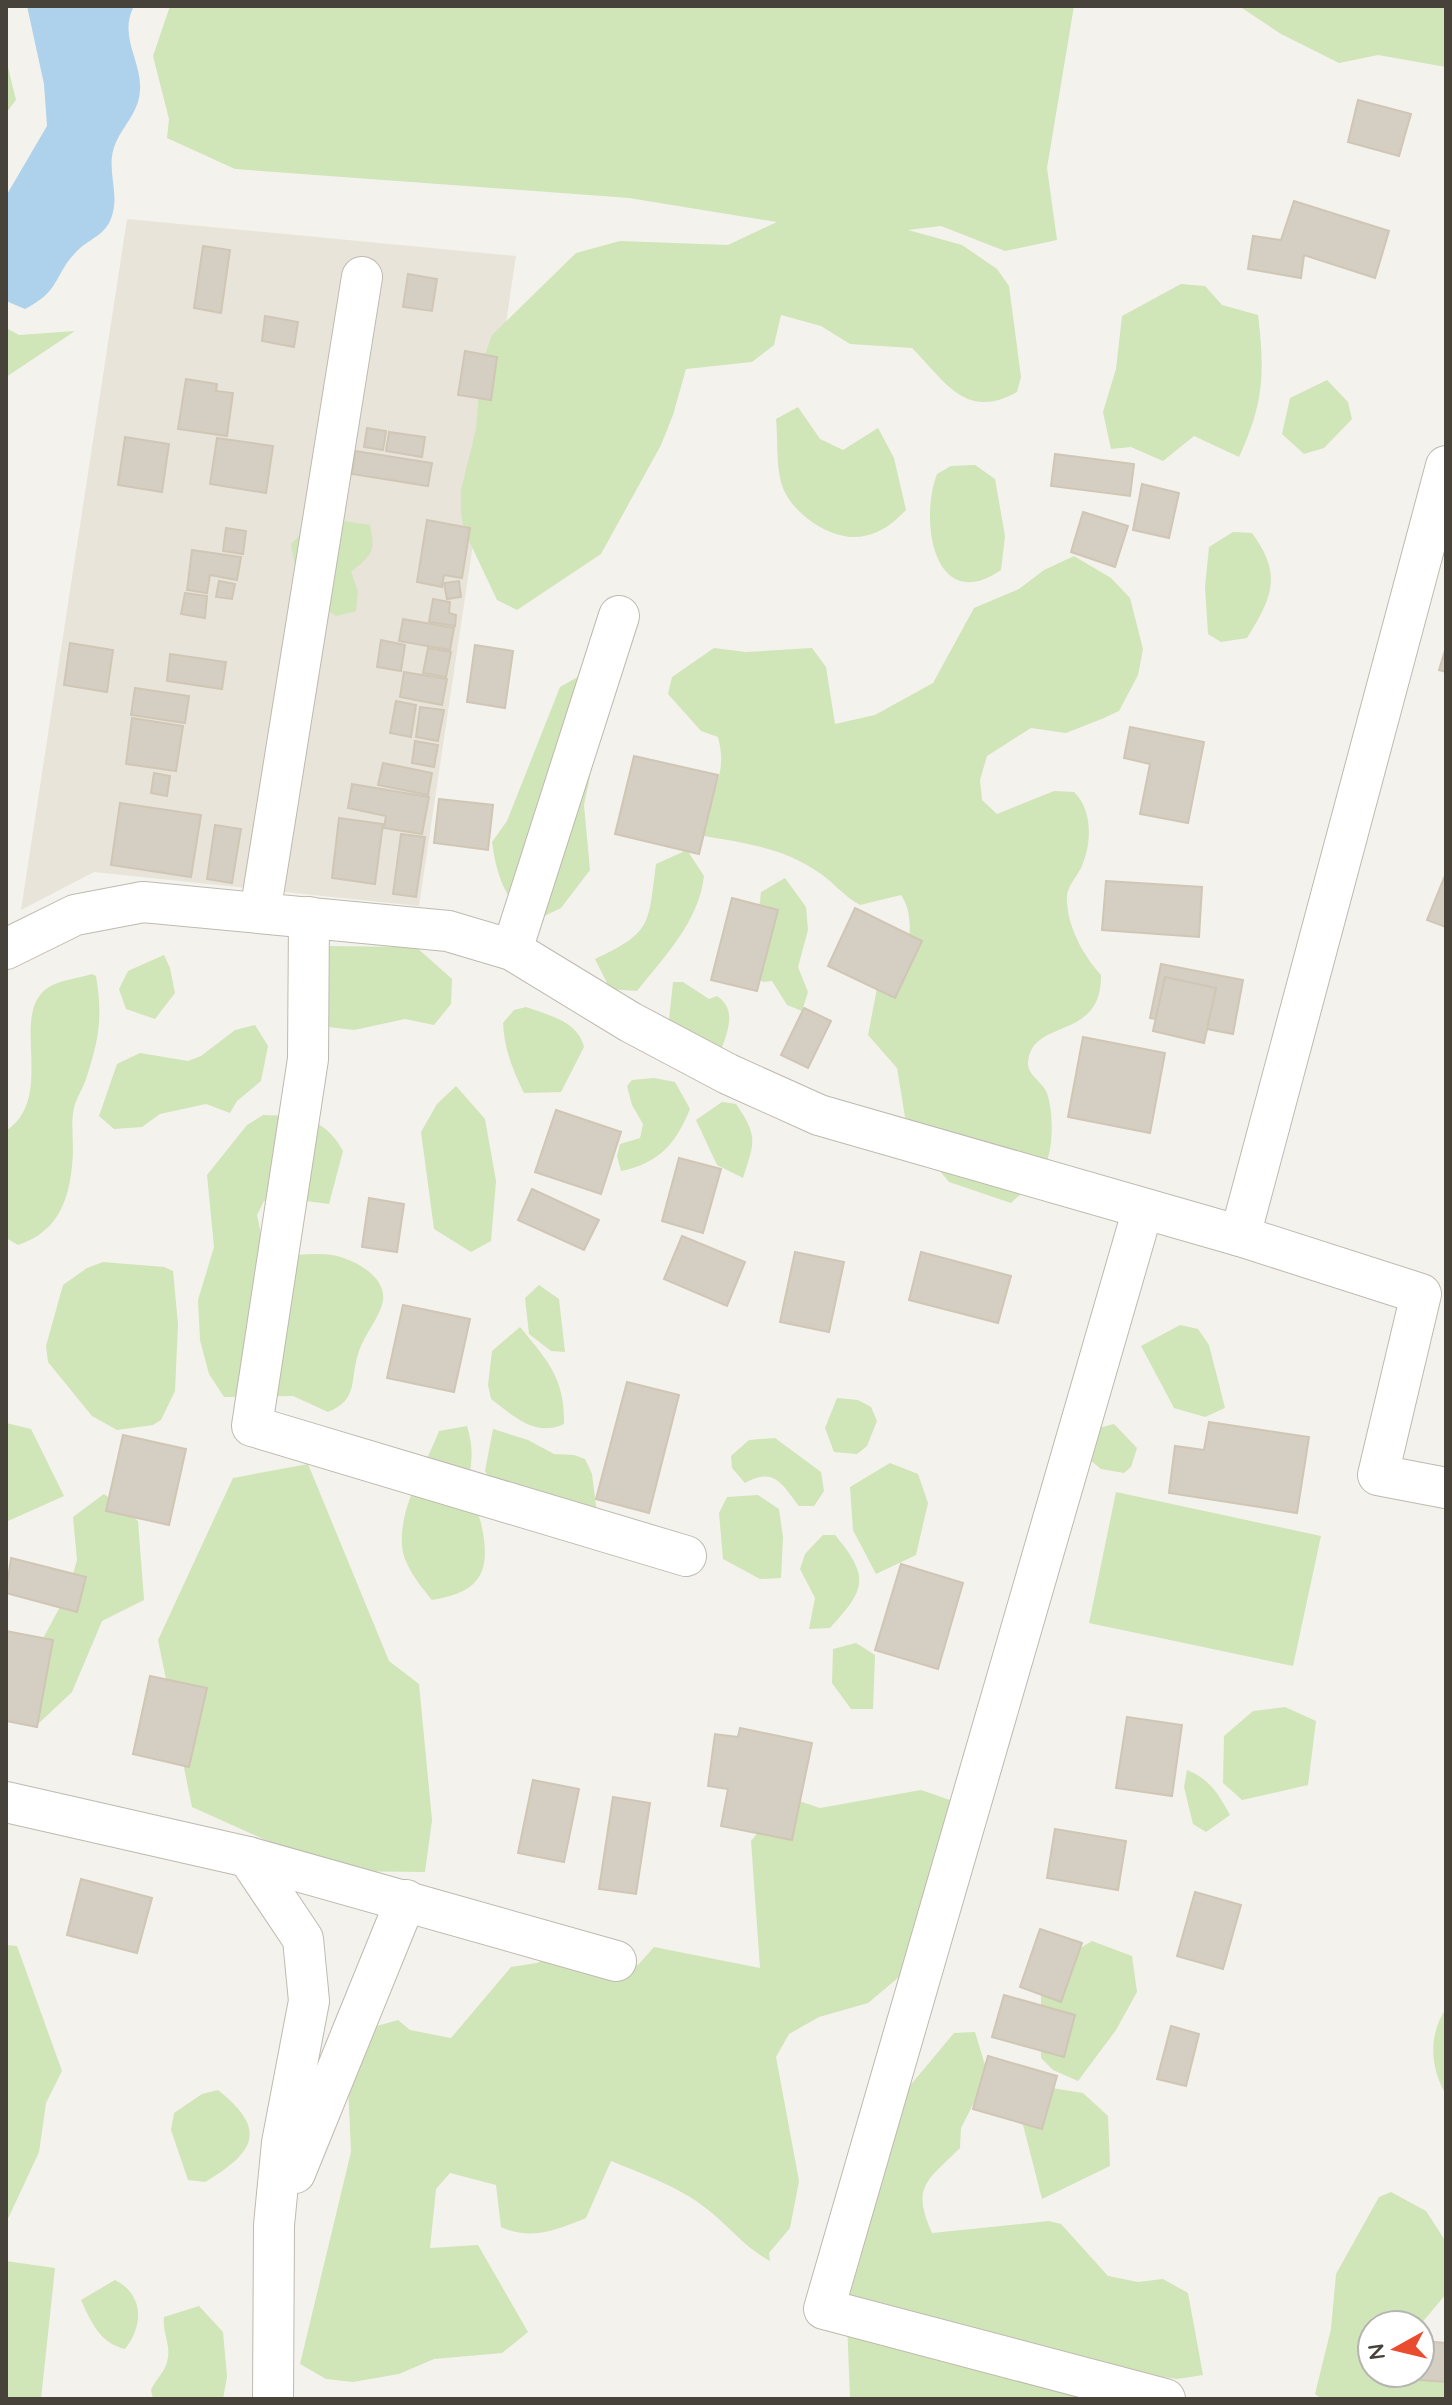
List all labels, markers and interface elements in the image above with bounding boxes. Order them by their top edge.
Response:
north arrow [1356,2309,1436,2389]
text: N [1361,2342,1391,2362]

